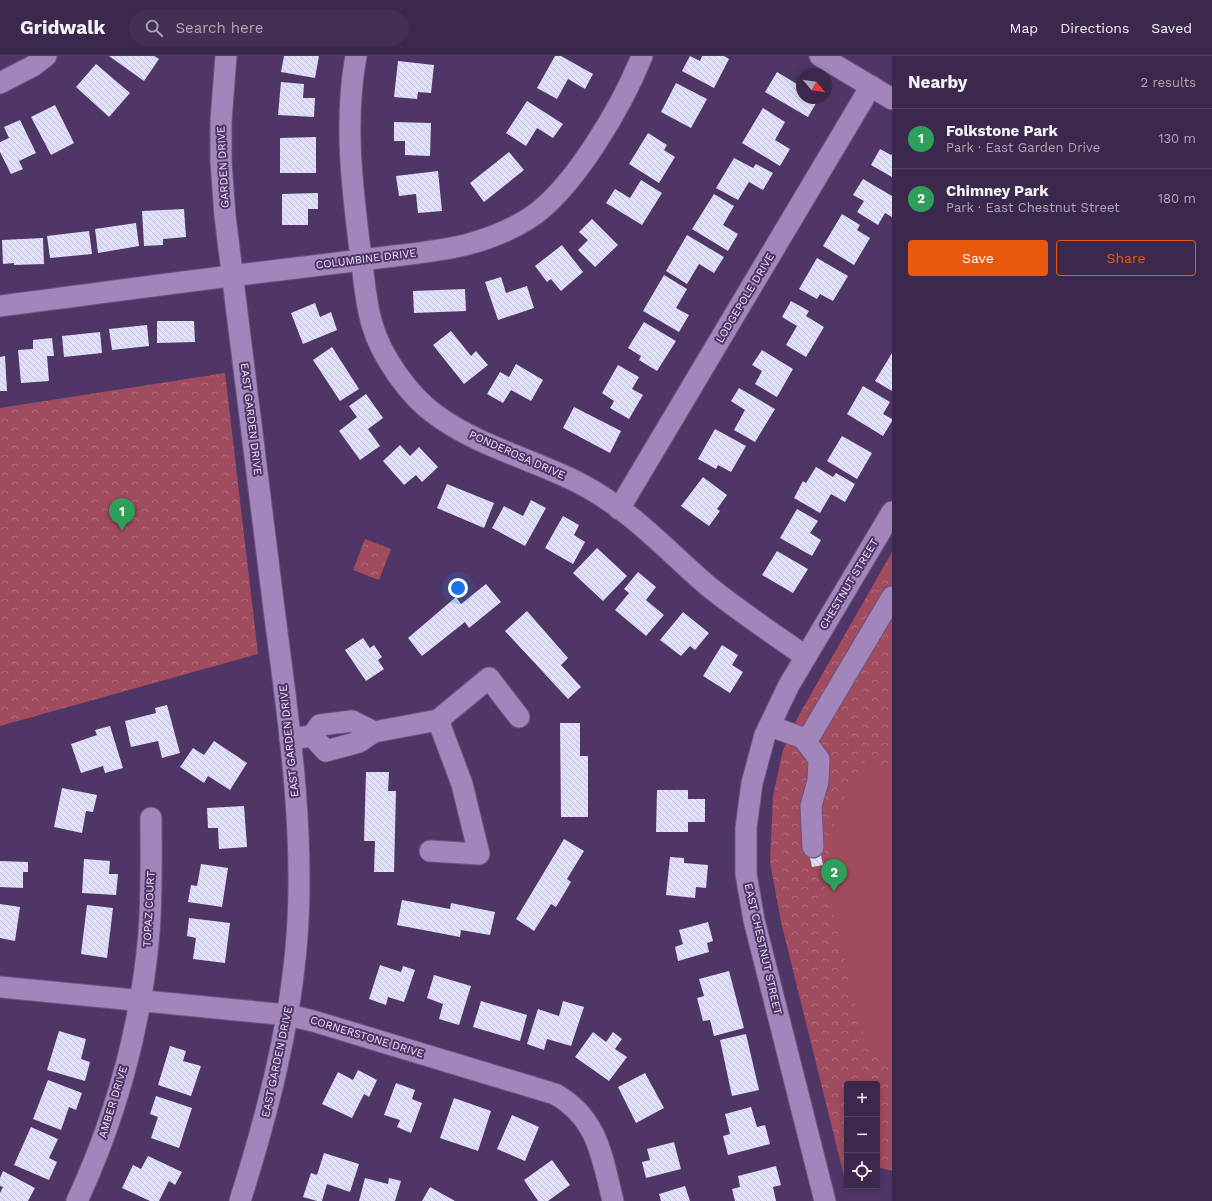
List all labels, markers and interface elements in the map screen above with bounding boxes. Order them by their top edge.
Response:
search box [129,10,409,46]
text: Gridwalk [20,16,105,39]
icon: search [143,17,165,39]
text: Search here [175,19,263,37]
text: Map [1010,20,1038,36]
text: Directions [1060,20,1129,36]
text: Saved [1151,20,1192,36]
north arrow [796,68,832,104]
text: Nearby [908,72,967,92]
text: 2 results [1141,75,1196,90]
text: Folkstone Park [946,122,1058,140]
street label: GARDEN DRIVE [214,126,232,208]
text: 1 [918,131,924,146]
text: 130 m [1158,131,1196,146]
text: Park · East Garden Drive [946,140,1100,155]
text: Chimney Park [946,182,1049,200]
text: 2 [917,191,925,206]
text: 180 m [1158,191,1196,206]
text: Park · East Chestnut Street [946,200,1120,215]
button: Save [908,240,1048,276]
button: Share [1056,240,1196,276]
street label: COLUMBINE DRIVE [315,246,417,272]
street label: LODGEPOLE DRIVE [713,251,777,345]
street label: EAST GARDEN DRIVE [238,362,264,476]
street label: PONDEROSA DRIVE [467,428,567,482]
pin: 1 [109,498,135,531]
street label: CHESTNUT STREET [817,536,881,632]
your location [448,578,468,598]
street label: EAST GARDEN DRIVE [277,684,301,798]
pin: 2 [821,859,847,892]
street label: TOPAZ COURT [141,870,157,947]
street label: EAST CHESTNUT STREET [742,882,785,1016]
street label: EAST GARDEN DRIVE [259,1005,295,1119]
street label: CORNERSTONE DRIVE [309,1013,425,1061]
street label: AMBER DRIVE [96,1064,130,1140]
map controls [844,1081,880,1189]
button: + [844,1081,880,1117]
button: − [844,1117,880,1153]
button: locate [844,1153,880,1189]

